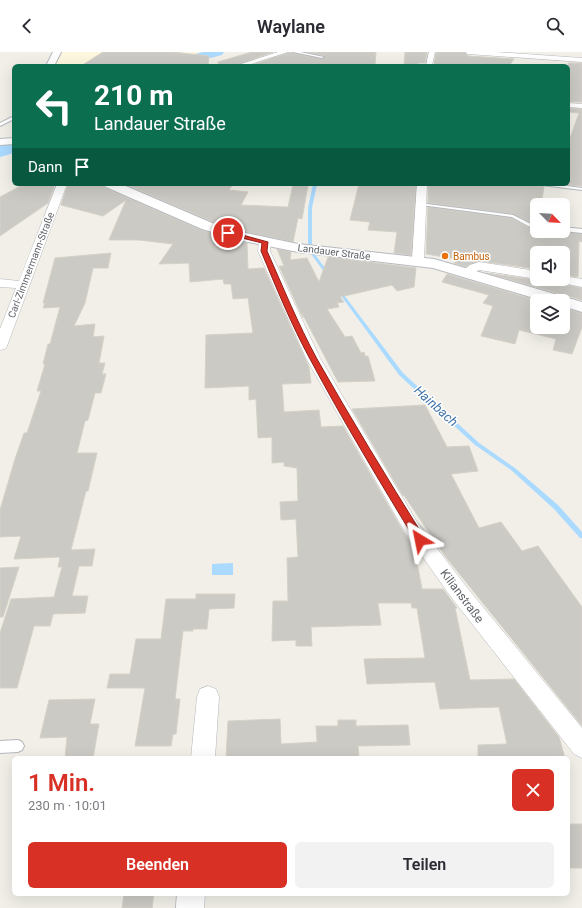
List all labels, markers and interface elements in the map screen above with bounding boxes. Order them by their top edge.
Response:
icon: back [16,15,38,37]
icon: search [544,15,566,37]
text: Waylane [257,16,325,37]
text: 210 m [94,79,173,112]
icon: left [28,80,80,132]
text: Landauer Straße [94,113,226,134]
icon: arrive [71,156,93,178]
text: Dann [28,158,63,176]
north arrow [530,198,570,238]
map controls [530,198,570,334]
street label: Carl-Zimmermann-Straße [6,211,56,319]
pin [211,216,245,250]
icon: arrive [217,222,239,244]
street label: Landauer Straße [297,242,371,262]
button: sound [530,246,570,286]
marker: Bambus [440,251,450,261]
place label: Bambus [453,251,490,262]
button: layers [530,294,570,334]
water label: Hainbach [411,383,461,429]
position arrow [399,519,441,561]
street label: Kilianstraße [437,566,487,626]
text: 1 Min. [28,769,95,797]
button: close [512,769,554,811]
text: 230 m · 10:01 [28,798,107,813]
button: Beenden [28,842,287,888]
button: Teilen [295,842,554,888]

